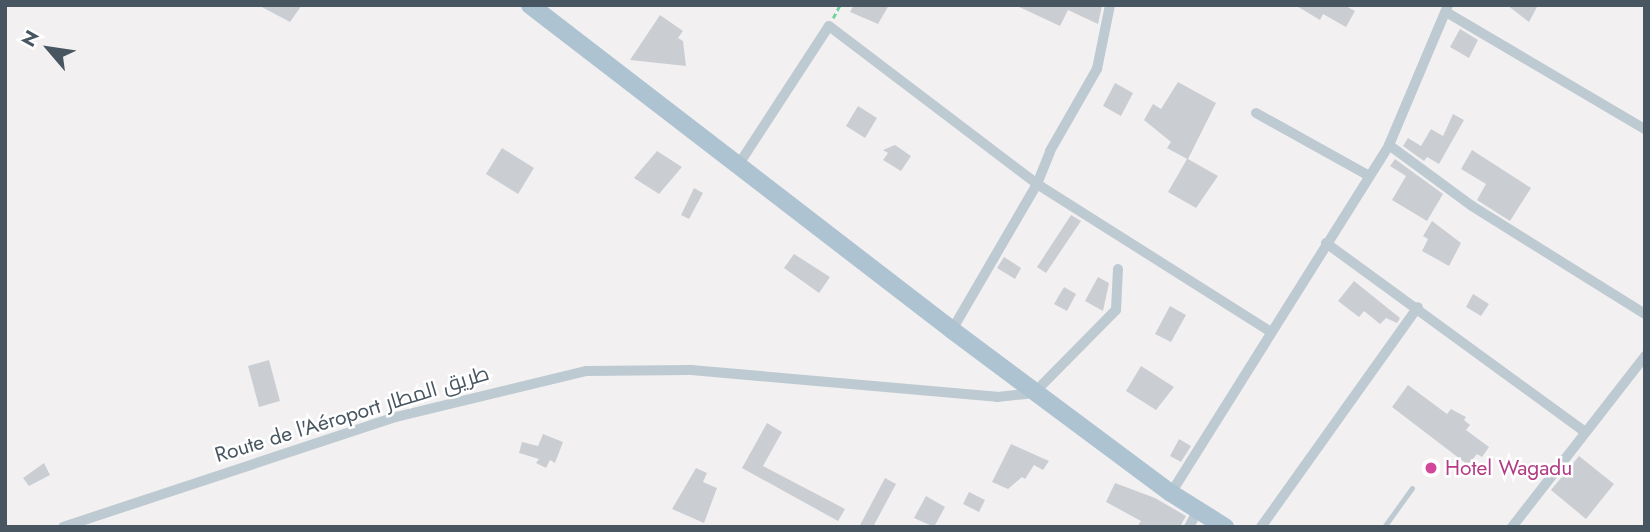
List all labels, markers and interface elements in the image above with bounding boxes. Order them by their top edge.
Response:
north arrow [14,14,84,84]
text: N [15,25,46,52]
street label: Route de l'Aéroport طريق المطار [212,360,492,468]
place label: Hotel Wagadu [1445,455,1572,481]
marker: Hotel Wagadu [1423,460,1439,476]

